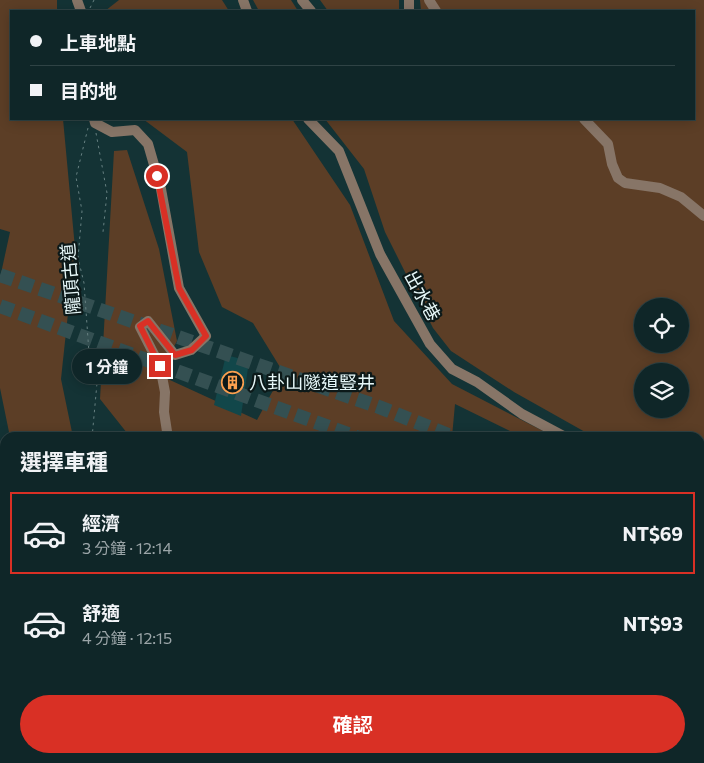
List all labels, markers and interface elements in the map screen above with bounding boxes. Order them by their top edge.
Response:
text: 上車地點 [60,31,136,54]
text: 目的地 [60,79,117,102]
route start [146,165,168,187]
street label: 隴頂古道 [56,242,84,316]
street label: 出水巷 [400,267,446,324]
map controls [634,298,689,418]
button: locate [634,298,689,353]
callout: 1 分鐘 [72,348,142,384]
route end [149,355,171,377]
text: 1 分鐘 [86,357,128,376]
button: layers [634,363,689,418]
building icon: 八卦山隧道豎井 [221,371,245,395]
place label: 八卦山隧道豎井 [249,371,375,393]
text: 選擇車種 [20,448,108,475]
icon: car [22,511,67,556]
text: 經濟 [82,511,120,534]
text: NT$69 [622,522,683,545]
text: 3 分鐘 · 12:14 [82,538,172,557]
icon: car [22,601,67,646]
text: 舒適 [82,601,120,624]
text: NT$93 [623,612,683,635]
text: 4 分鐘 · 12:15 [82,628,172,647]
button: 確認 [20,695,685,753]

